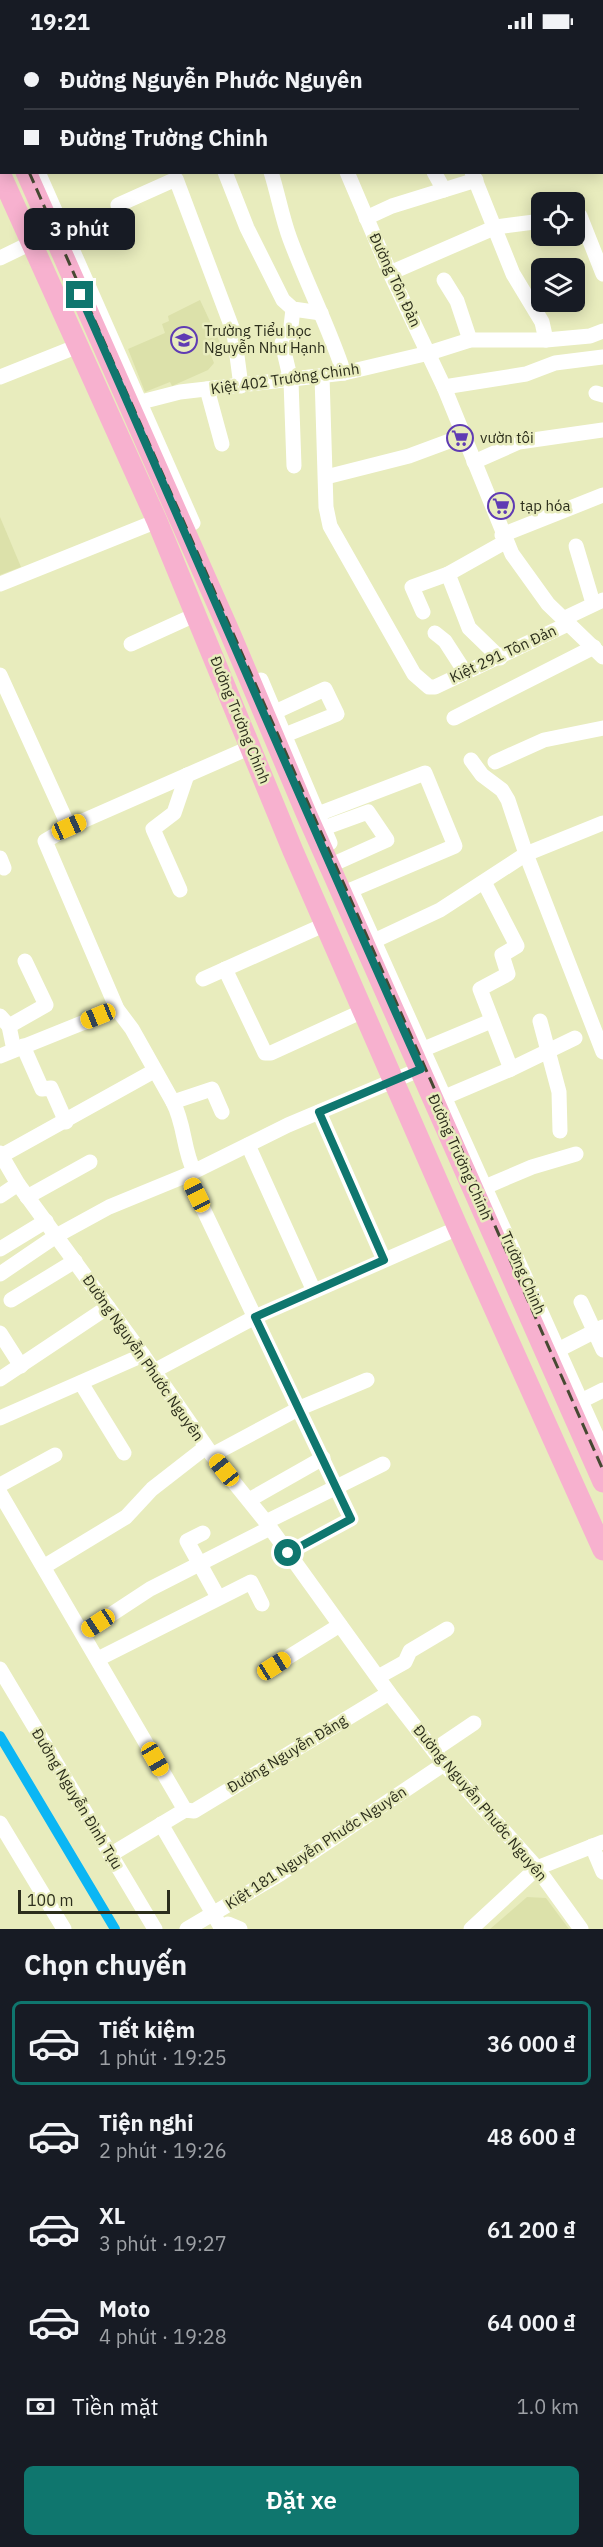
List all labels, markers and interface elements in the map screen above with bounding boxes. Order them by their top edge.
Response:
text: 19:21 [30,7,90,36]
text: Đường Nguyễn Phước Nguyên [60,65,363,94]
text: Đường Trường Chinh [60,123,268,152]
map controls [531,192,585,312]
button: locate [531,192,585,246]
callout: 3 phút [25,208,136,250]
text: 3 phút [50,215,109,242]
street label: Đường Tôn Đản [365,230,426,330]
button: layers [531,258,585,312]
route end [66,281,93,308]
place label: Trường Tiểu học Nguyễn Như Hạnh [204,321,326,357]
school or university icon: Trường Tiểu học Nguyễn Như Hạnh [169,325,199,355]
street label: Kiệt 402 Trường Chinh [209,359,360,398]
supermarket icon: vườn tôi [445,423,475,453]
place label: vườn tôi [480,428,534,447]
supermarket icon: tạp hóa [486,491,516,521]
place label: tạp hóa [520,496,570,515]
street label: Kiệt 291 Tôn Đản [446,621,559,687]
street label: Đường Trường Chinh [206,653,275,786]
car [49,811,89,843]
car [78,1001,118,1031]
street label: Đường Trường Chinh [424,1091,497,1223]
car [181,1175,213,1215]
street label: Trường Chinh [497,1228,550,1317]
street label: Đường Nguyễn Phước Nguyên [79,1271,208,1444]
car [206,1450,242,1490]
route start [274,1539,301,1566]
car [78,1606,118,1640]
car [254,1649,294,1683]
street label: Đường Nguyễn Đăng [223,1710,350,1797]
street label: Đường Nguyễn Phước Nguyên [409,1721,551,1885]
street label: Đường Nguyễn Đình Tựu [28,1725,127,1873]
car [138,1739,172,1779]
street label: Kiệt 181 Nguyễn Phước Nguyên [222,1782,410,1913]
scale bar [18,1887,170,1914]
text: 100 m [27,1890,74,1910]
text: Chọn chuyến [24,1947,187,1982]
text: Tiết kiệm [99,2015,195,2044]
icon: car [27,2016,81,2070]
text: 36 000 ₫ [487,2029,576,2058]
text: 1 phút · 19:25 [99,2044,227,2071]
text: Tiện nghi [99,2108,193,2137]
icon: car [27,2109,81,2163]
text: 48 600 ₫ [487,2122,576,2151]
text: 2 phút · 19:26 [99,2137,227,2164]
text: XL [99,2201,125,2230]
icon: car [27,2202,81,2256]
text: 61 200 ₫ [487,2215,576,2244]
text: 3 phút · 19:27 [99,2230,227,2257]
text: Moto [99,2294,150,2323]
icon: car [27,2295,81,2349]
text: 64 000 ₫ [487,2308,576,2337]
text: 4 phút · 19:28 [99,2323,227,2350]
icon: cash [24,2390,57,2423]
text: Tiền mặt [72,2392,159,2421]
text: 1.0 km [517,2393,579,2420]
button: Đặt xe [24,2466,579,2535]

